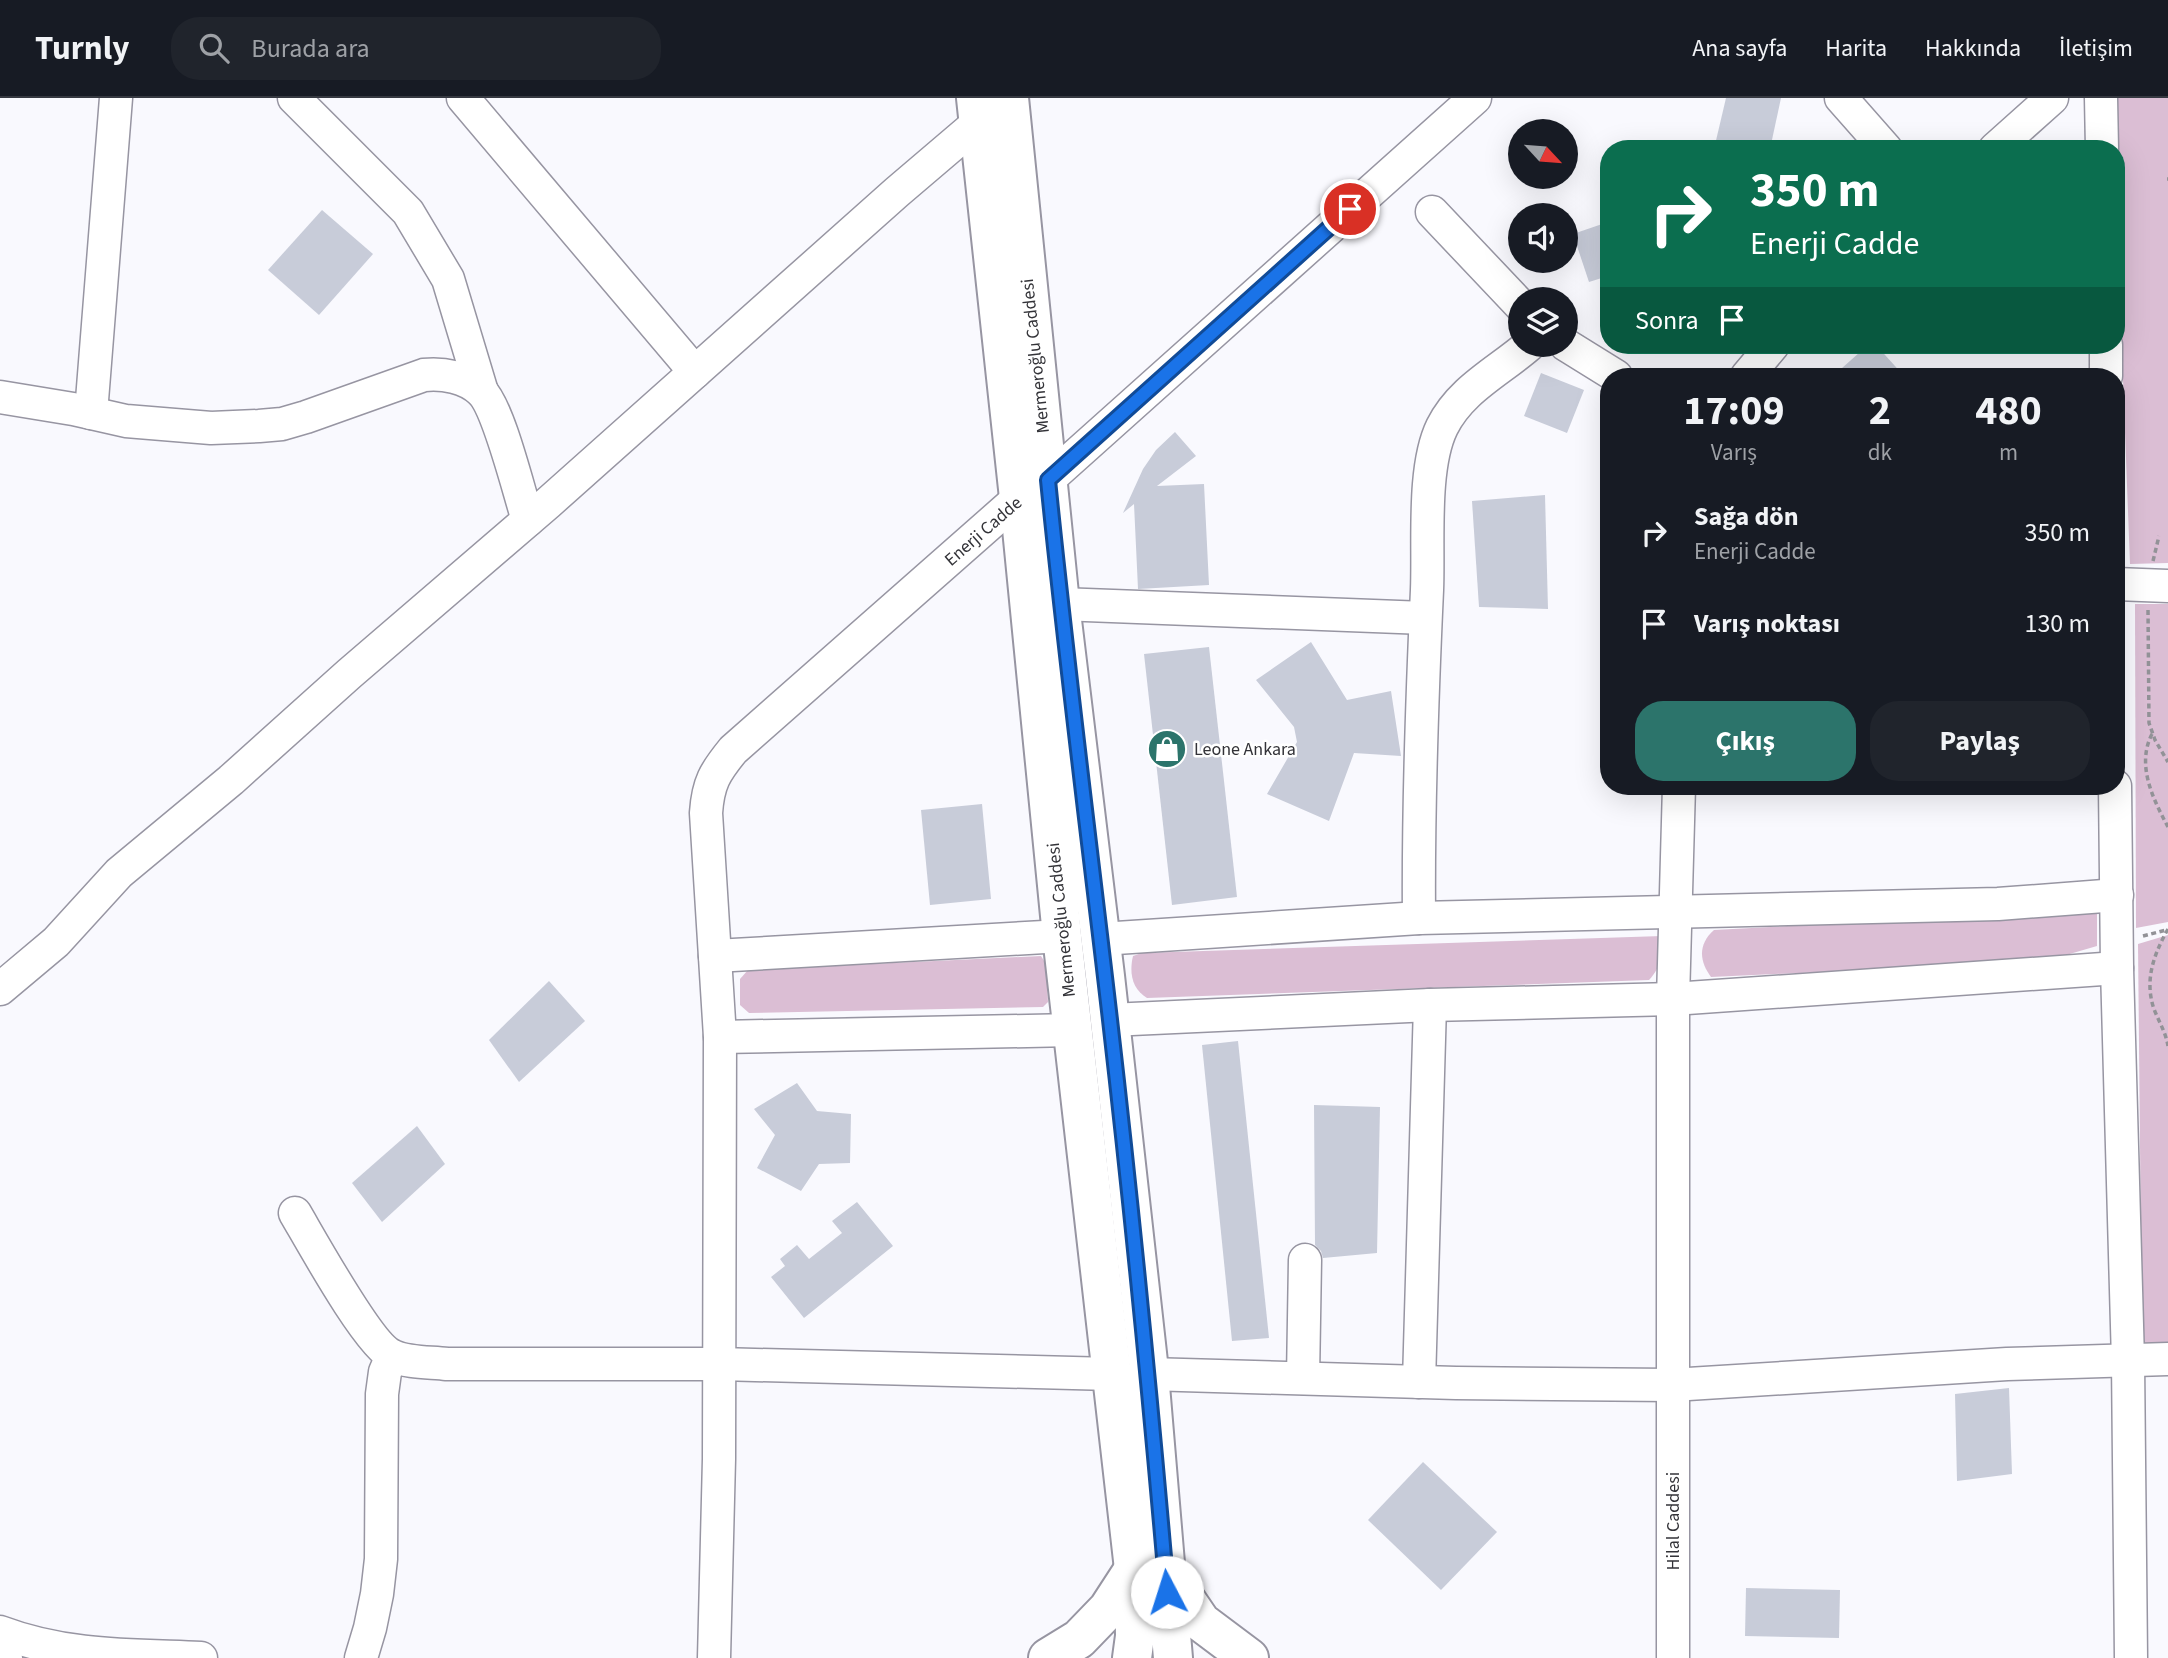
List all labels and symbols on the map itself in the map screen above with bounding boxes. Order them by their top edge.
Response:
north arrow [1508,119,1578,189]
pin [1320,179,1380,239]
street label: Mermeroğlu Caddesi [1015,277,1056,434]
street label: Enerji Cadde [939,491,1028,572]
shop icon: Leone Ankara [1146,728,1188,770]
place label: Leone Ankara [1194,737,1296,762]
street label: Mermeroğlu Caddesi [1041,841,1082,998]
street label: Hilal Caddesi [1661,1472,1686,1570]
position arrow [1130,1555,1204,1629]

